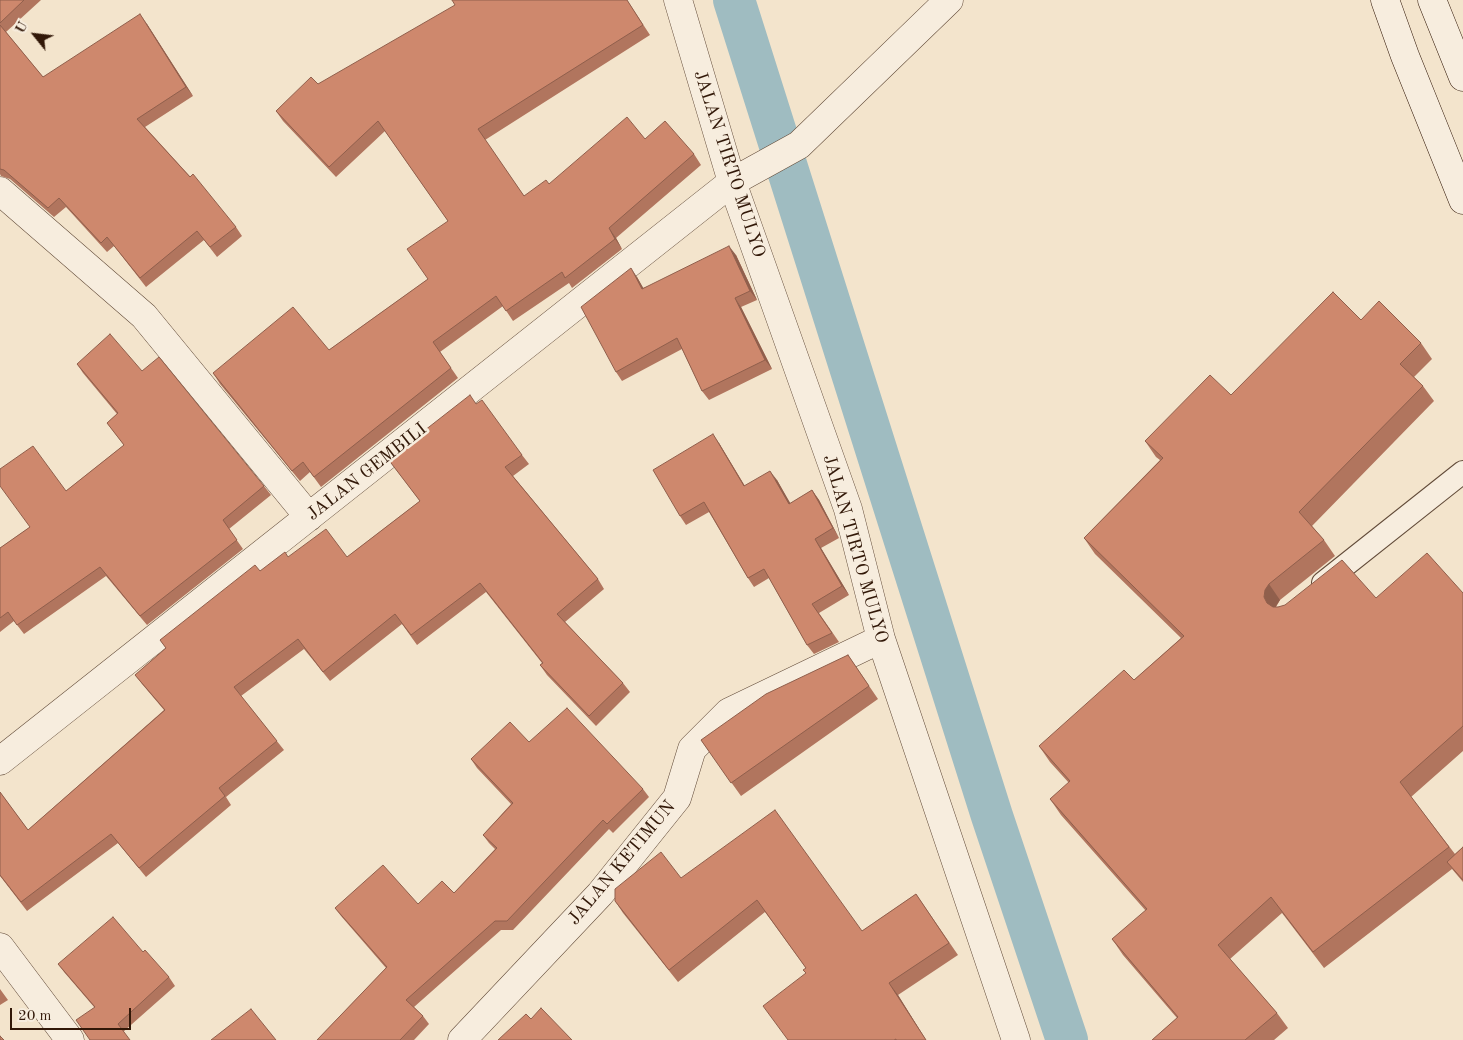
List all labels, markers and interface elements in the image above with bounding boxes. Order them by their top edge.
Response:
north arrow [10,10,60,60]
text: U [13,19,31,36]
street label: JALAN TIRTO MULYO [689,68,769,260]
street label: JALAN GEMBILI [303,418,431,526]
street label: JALAN TIRTO MULYO [818,452,892,646]
street label: JALAN KETIMUN [564,796,680,930]
scale bar [12,998,134,1030]
text: 20 m [18,1009,52,1024]

